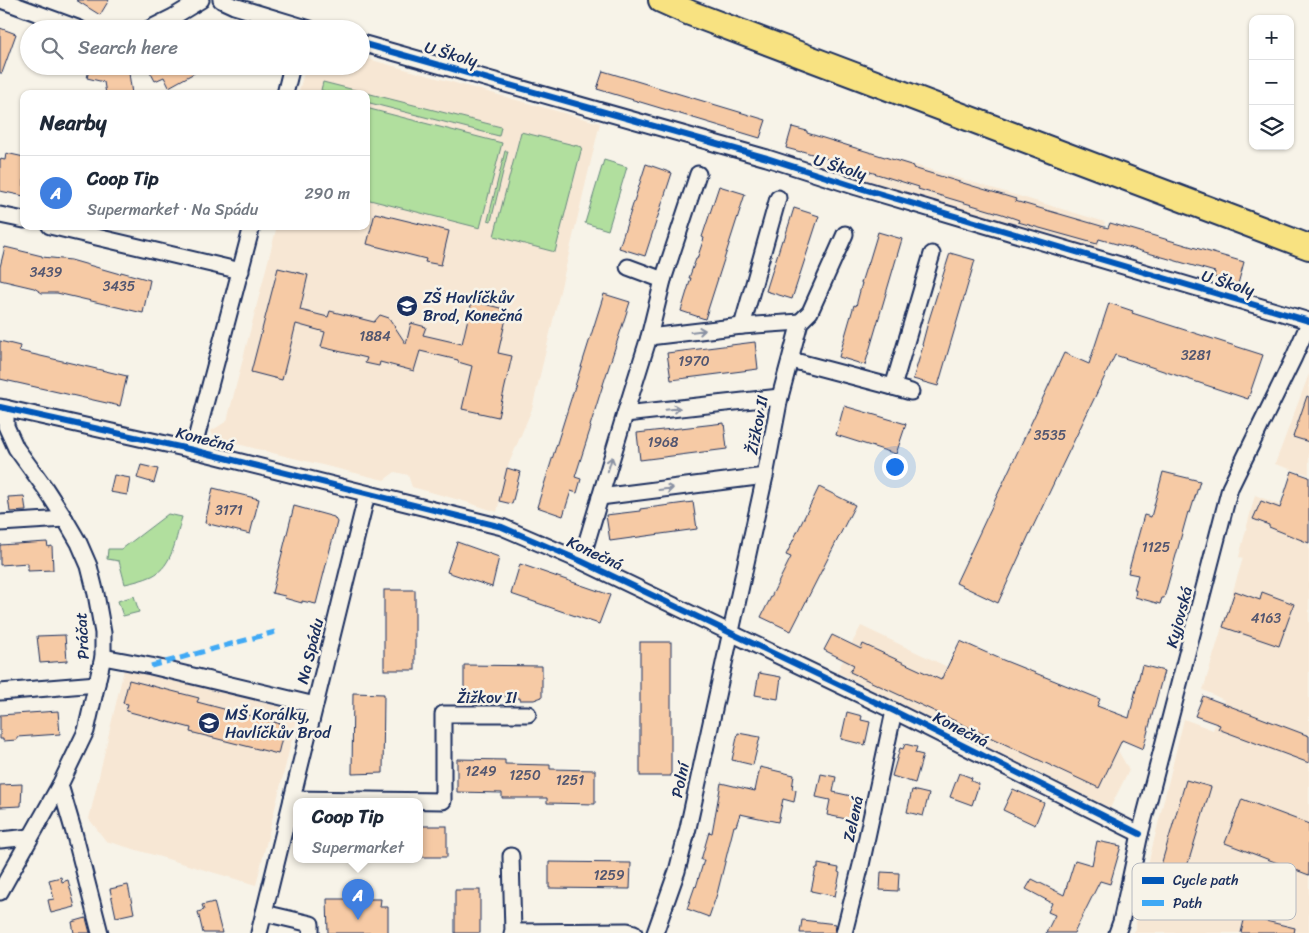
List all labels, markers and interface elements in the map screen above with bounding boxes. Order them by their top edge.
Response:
map controls [1249,15,1294,150]
button: + [1249,15,1294,60]
search box [20,20,370,75]
text: Search here [78,31,178,64]
street label: U Školy [421,33,482,76]
icon: search [38,34,66,62]
button: − [1249,60,1294,105]
text: Nearby [40,104,106,142]
button: layers [1249,105,1294,150]
street label: U Školy [810,145,871,189]
text: Coop Tip [87,162,159,195]
text: A [51,179,61,208]
text: 290 m [304,179,350,208]
text: Supermarket · Na Spádu [87,195,258,224]
house number: 3439 [30,260,63,285]
street label: U Školy [1198,261,1259,305]
house number: 3435 [103,274,136,299]
place label: ZŠ Havlíčkův Brod, Konečná [423,283,523,330]
school or university icon: ZŠ Havlíčkův Brod, Konečná [395,294,419,318]
house number: 1884 [359,324,391,349]
one-way arrow [689,326,705,336]
house number: 3281 [1181,343,1211,368]
house number: 1970 [678,349,710,374]
street label: Žižkov II [737,393,777,457]
one-way arrow [665,404,681,414]
street label: Konečná [173,418,237,460]
house number: 3535 [1034,423,1067,448]
house number: 1968 [648,430,679,455]
your location [882,454,908,480]
one-way arrow [605,456,615,472]
one-way arrow [657,484,673,494]
house number: 3171 [215,498,243,523]
street label: Konečná [562,527,628,579]
house number: 1125 [1142,535,1171,560]
street label: Kyjovská [1157,583,1201,651]
house number: 4163 [1251,606,1282,631]
street label: Práčat [66,612,98,660]
street label: Na Spádu [288,615,332,687]
street label: Žižkov II [457,683,517,712]
place label: MŠ Korálky, Havlíčkův Brod [225,700,332,747]
street label: Konečná [928,703,994,755]
school or university icon: MŠ Korálky, Havlíčkův Brod [197,711,221,735]
street label: Polní [662,757,698,800]
house number: 1249 [465,759,497,784]
house number: 1250 [509,763,541,788]
house number: 1251 [556,768,584,793]
street label: Zelená [834,793,872,845]
popup [293,798,423,863]
text: Coop Tip [312,800,384,833]
text: Supermarket [312,833,404,862]
house number: 1259 [593,863,625,888]
legend [1132,863,1296,920]
text: Cycle path [1173,868,1239,893]
pin: A [342,879,374,920]
text: Path [1173,891,1202,916]

